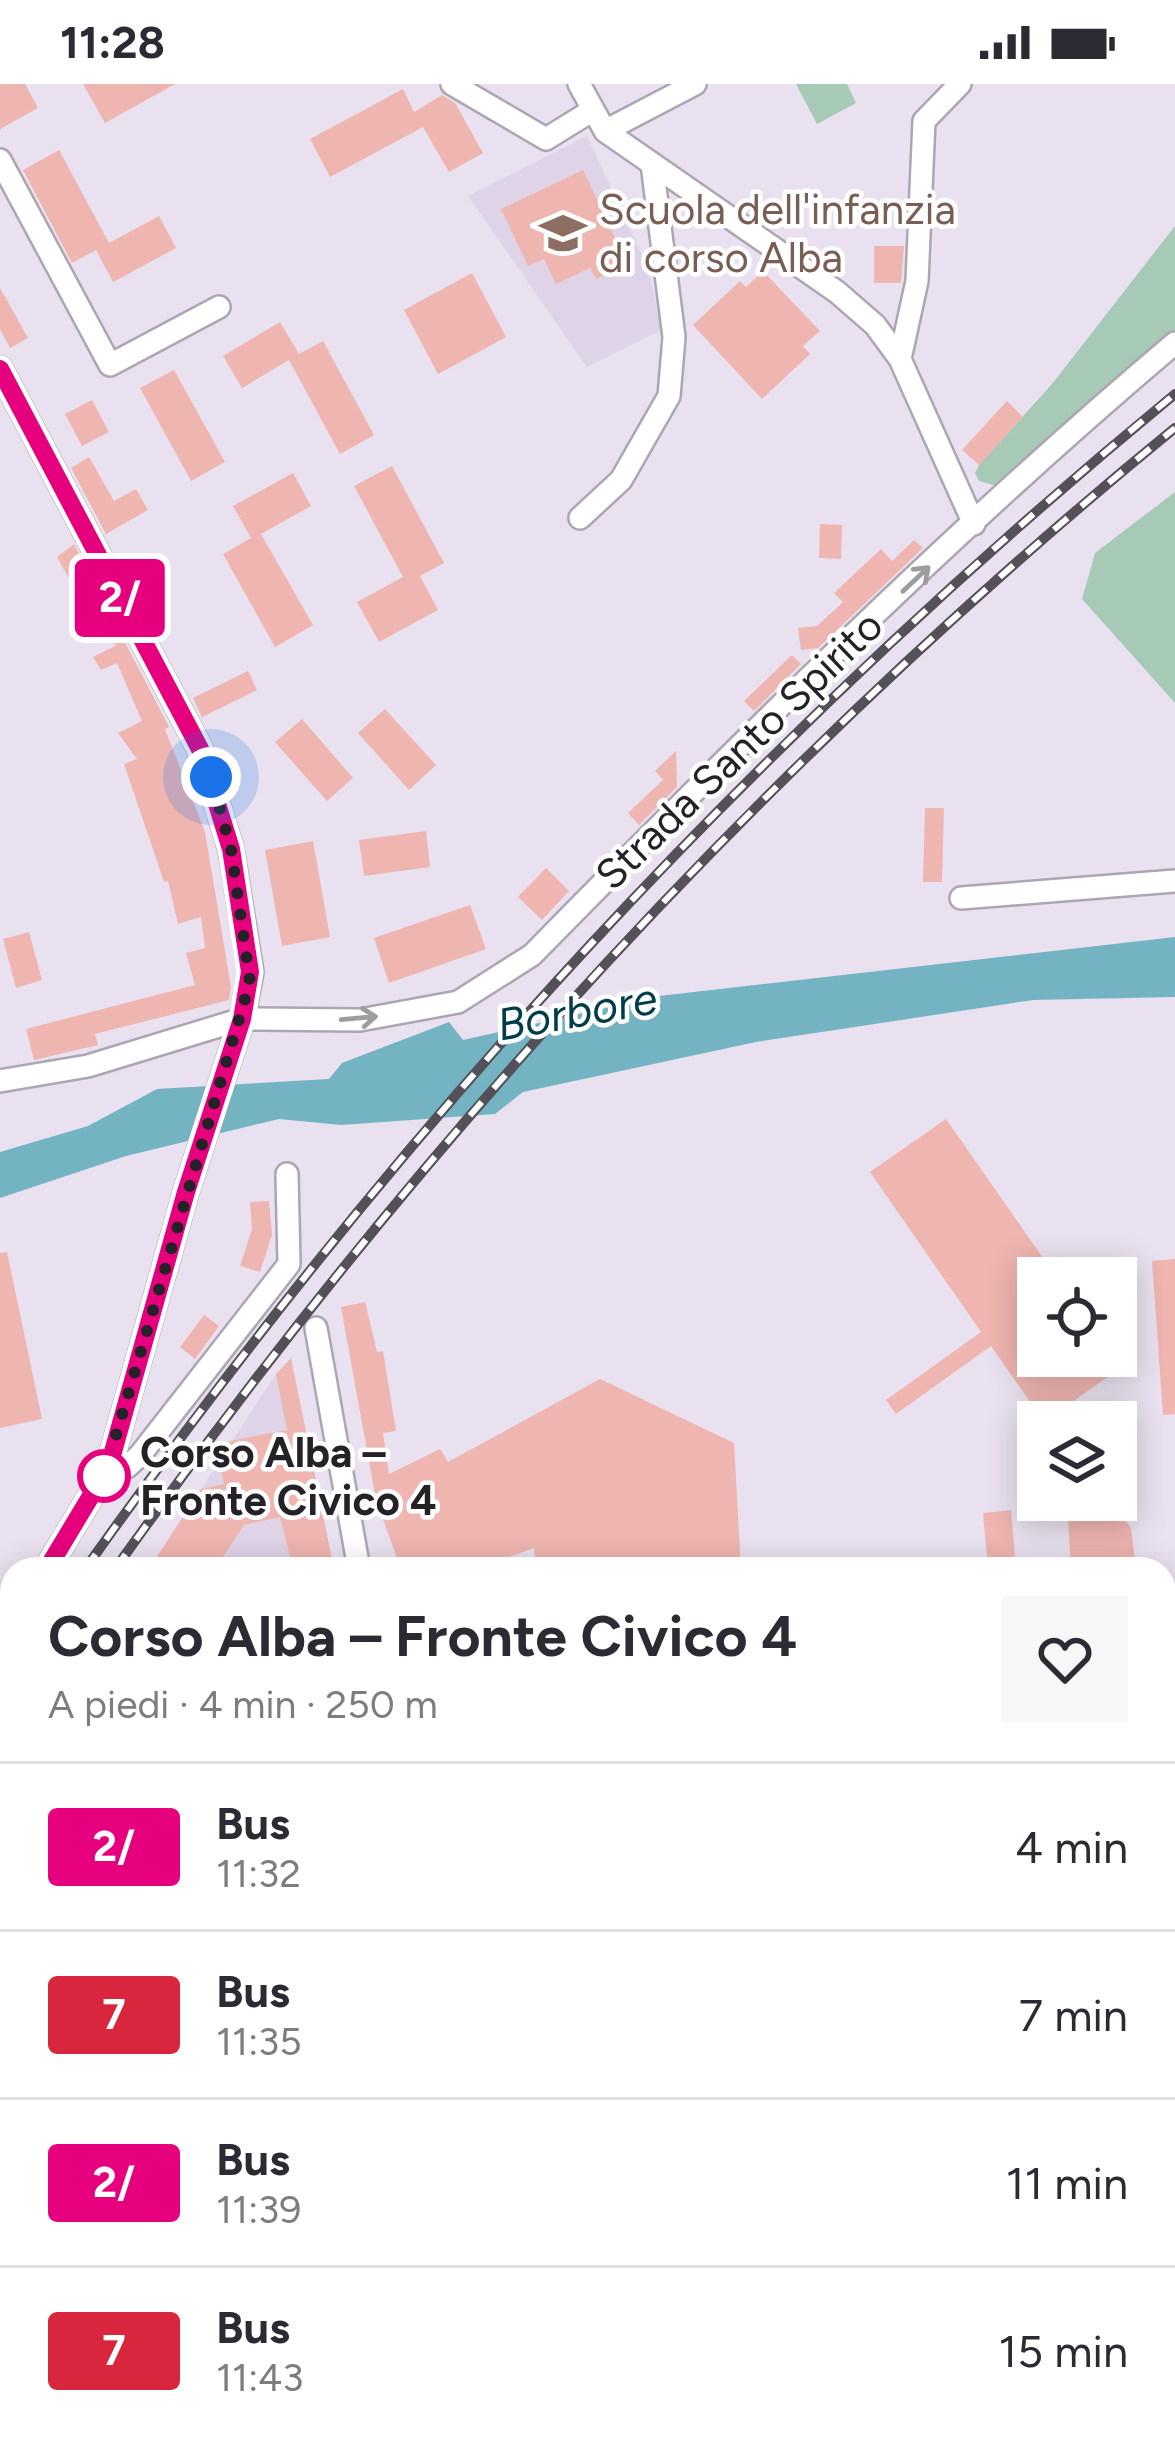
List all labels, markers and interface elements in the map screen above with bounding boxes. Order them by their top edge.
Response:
text: 11:28 [60,15,165,69]
place label: Scuola dell'infanzia di corso Alba [599,184,956,283]
school or university icon: Scuola dell'infanzia di corso Alba [538,208,588,258]
line badge: 2/ [66,559,174,637]
one-way arrow [901,565,930,593]
text: 2/ [99,572,141,623]
street label: Strada Santo Spirito [585,600,893,900]
your location [181,747,241,807]
water label: Borbore [493,970,661,1052]
one-way arrow [339,1007,378,1030]
map controls [1017,1257,1137,1521]
button: locate [1017,1257,1137,1377]
button: layers [1017,1401,1137,1521]
place label: Corso Alba – Fronte Civico 4 [140,1427,437,1526]
marker: Corso Alba – Fronte Civico 4 [79,1451,129,1501]
button: heart [1002,1596,1128,1722]
text: Corso Alba – Fronte Civico 4 [48,1602,797,1670]
text: A piedi · 4 min · 250 m [48,1681,438,1728]
text: Bus [216,1796,290,1850]
text: 4 min [1015,1820,1128,1874]
text: 2/ [93,1821,135,1872]
text: 11:32 [216,1850,301,1897]
text: Bus [216,1964,290,2018]
text: 7 min [1019,1988,1128,2042]
text: 7 [102,1989,126,2040]
text: 11:35 [216,2018,302,2065]
text: Bus [216,2132,290,2186]
text: 11 min [1006,2156,1128,2210]
text: 2/ [93,2157,135,2208]
text: 11:39 [216,2186,301,2233]
text: Bus [216,2300,290,2354]
text: 15 min [999,2324,1128,2378]
text: 7 [102,2325,126,2376]
text: 11:43 [216,2354,304,2401]

